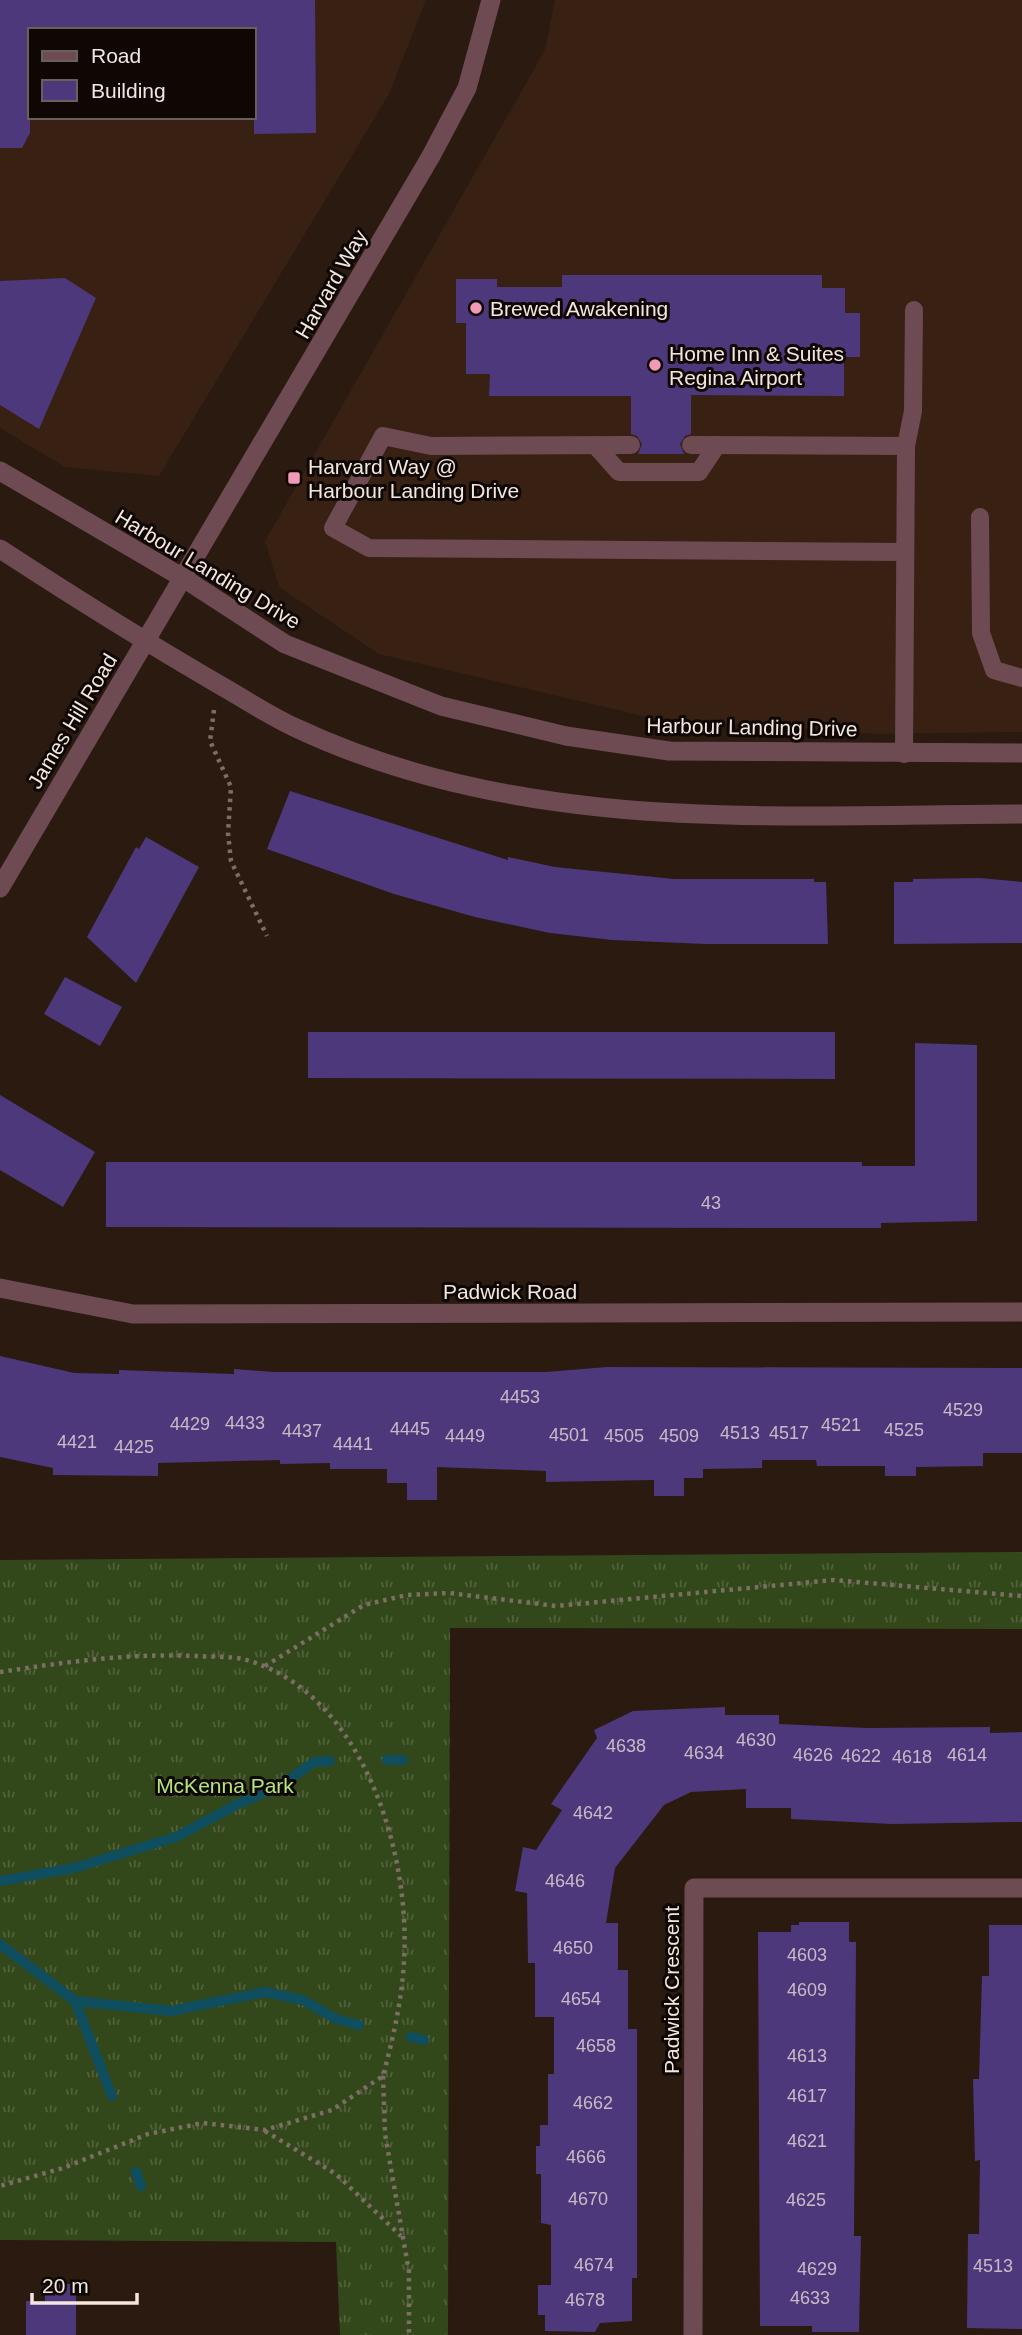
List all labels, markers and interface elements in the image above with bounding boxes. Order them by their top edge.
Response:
legend [28,28,256,119]
text: Road [91,44,141,67]
text: Building [91,79,166,102]
street label: Harvard Way [291,225,372,342]
place label: Brewed Awakening [490,297,668,320]
marker: Brewed Awakening [468,300,484,316]
place label: Home Inn & Suites Regina Airport [669,342,844,389]
marker: Home Inn & Suites Regina Airport [647,357,663,373]
place label: Harvard Way @ Harbour Landing Drive [308,455,519,502]
marker: Harvard Way @ Harbour Landing Drive [286,470,302,486]
street label: Harbour Landing Drive [112,505,304,633]
street label: James Hill Road [23,650,121,792]
street label: Harbour Landing Drive [646,714,858,740]
house number: 43 [701,1193,721,1213]
street label: Padwick Road [443,1280,577,1303]
house number: 4453 [500,1387,540,1407]
house number: 4529 [943,1400,983,1420]
house number: 4433 [225,1413,265,1433]
house number: 4429 [170,1414,210,1434]
house number: 4521 [821,1415,861,1435]
house number: 4445 [390,1419,430,1439]
house number: 4525 [884,1420,924,1440]
house number: 4437 [282,1421,322,1441]
house number: 4513 [720,1423,760,1443]
house number: 4517 [769,1423,809,1443]
house number: 4501 [549,1425,589,1445]
house number: 4449 [445,1426,485,1446]
house number: 4505 [604,1426,644,1446]
house number: 4509 [659,1426,699,1446]
house number: 4421 [57,1432,97,1452]
house number: 4441 [333,1434,373,1454]
house number: 4425 [114,1437,154,1457]
house number: 4630 [736,1730,776,1750]
house number: 4638 [606,1736,646,1756]
house number: 4634 [684,1743,724,1763]
house number: 4626 [793,1745,833,1765]
house number: 4614 [947,1745,987,1765]
house number: 4622 [841,1746,881,1766]
house number: 4618 [892,1747,932,1767]
park label: McKenna Park [156,1774,294,1797]
house number: 4642 [573,1803,613,1823]
house number: 4646 [545,1871,585,1891]
street label: Padwick Crescent [660,1906,683,2074]
house number: 4650 [553,1938,593,1958]
house number: 4603 [787,1945,827,1965]
house number: 4609 [787,1980,827,2000]
house number: 4654 [561,1989,601,2009]
house number: 4658 [576,2036,616,2056]
house number: 4613 [787,2046,827,2066]
house number: 4617 [787,2086,827,2106]
house number: 4662 [573,2093,613,2113]
house number: 4621 [787,2131,827,2151]
house number: 4666 [566,2147,606,2167]
house number: 4670 [568,2189,608,2209]
house number: 4625 [786,2190,826,2210]
house number: 4674 [574,2255,614,2275]
house number: 4513 [973,2256,1013,2276]
house number: 4629 [797,2259,837,2279]
scale bar [32,2262,136,2306]
text: 20 m [42,2274,89,2297]
house number: 4633 [790,2288,830,2308]
house number: 4678 [565,2290,605,2310]

